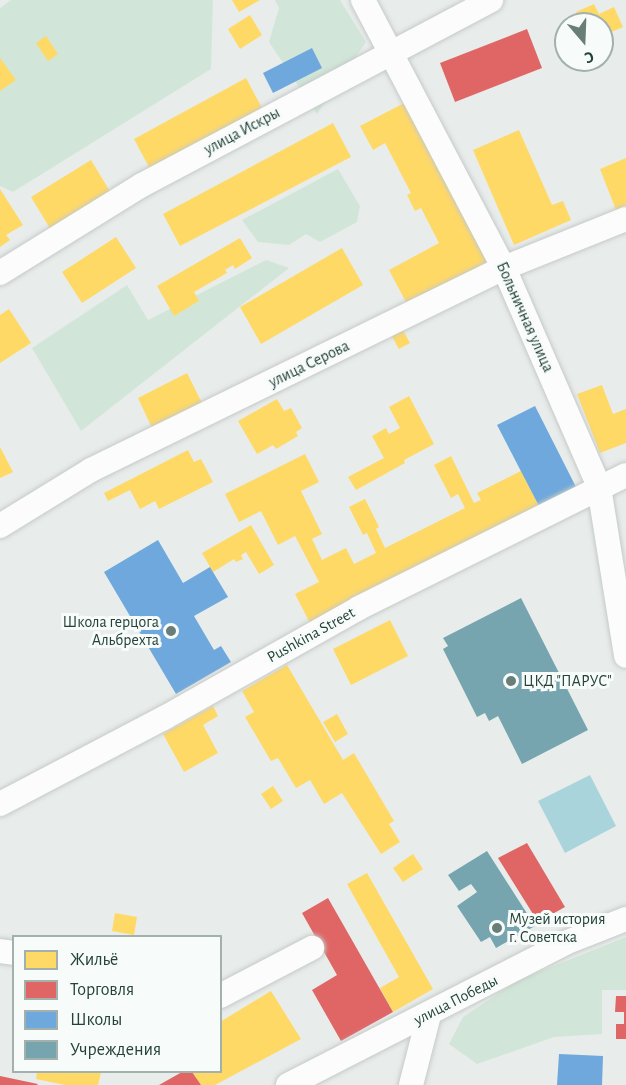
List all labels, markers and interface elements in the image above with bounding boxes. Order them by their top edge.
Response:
north arrow [554,12,614,72]
text: С [582,48,596,66]
street label: улица Искры [201,103,283,159]
street label: Больничная улица [492,259,558,375]
street label: улица Серова [266,336,352,392]
street label: Pushkina Street [264,603,358,667]
place label: Школа герцога Альбрехта [63,612,159,650]
marker: Школа герцога Альбрехта [164,624,178,638]
place label: ЦКД "ПАРУС" [523,671,612,691]
marker: ЦКД "ПАРУС" [504,674,518,688]
place label: Музей история г. Советска [509,909,605,947]
marker: Музей история г. Советска [490,921,504,935]
legend [12,935,222,1073]
text: Жильё [70,951,118,969]
street label: улица Победы [411,971,501,1029]
text: Торговля [70,981,134,999]
text: Школы [70,1011,122,1029]
text: Учреждения [70,1041,161,1059]

